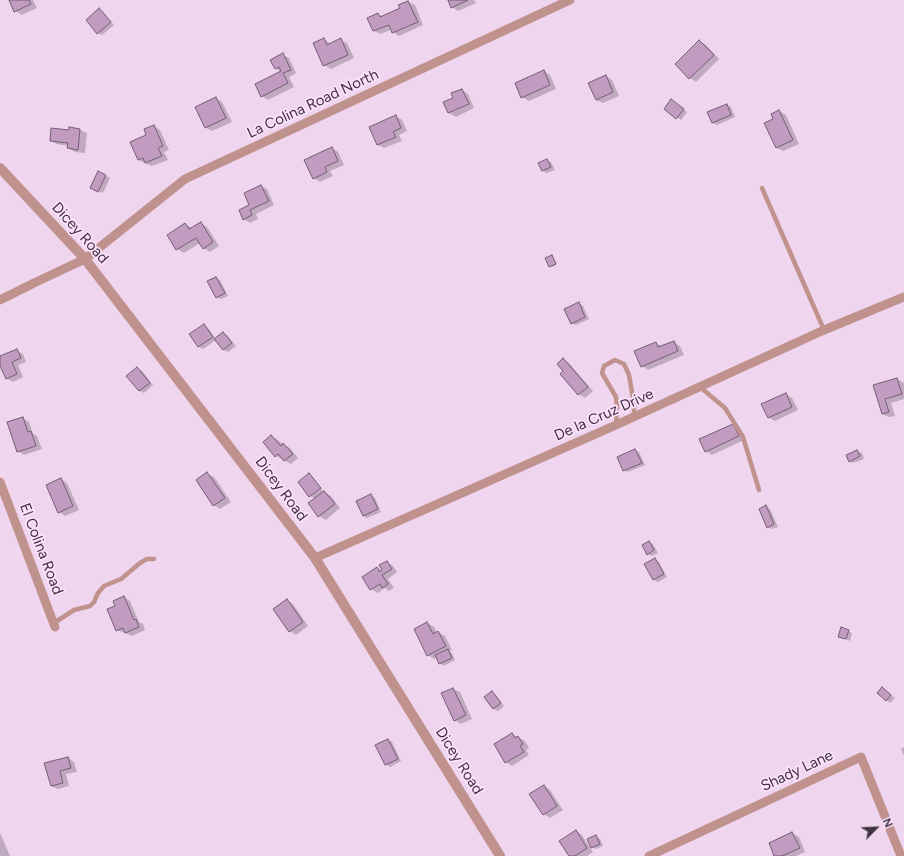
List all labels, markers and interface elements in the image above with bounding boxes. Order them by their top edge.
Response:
street label: La Colina Road North [244,66,382,142]
street label: Dicey Road [48,199,112,267]
street label: De la Cruz Drive [552,385,656,445]
street label: Dicey Road [251,453,311,525]
street label: El Colina Road [15,501,67,597]
street label: Dicey Road [431,724,487,798]
street label: Shady Lane [758,746,836,796]
north arrow [856,808,896,848]
text: N [880,816,895,829]

